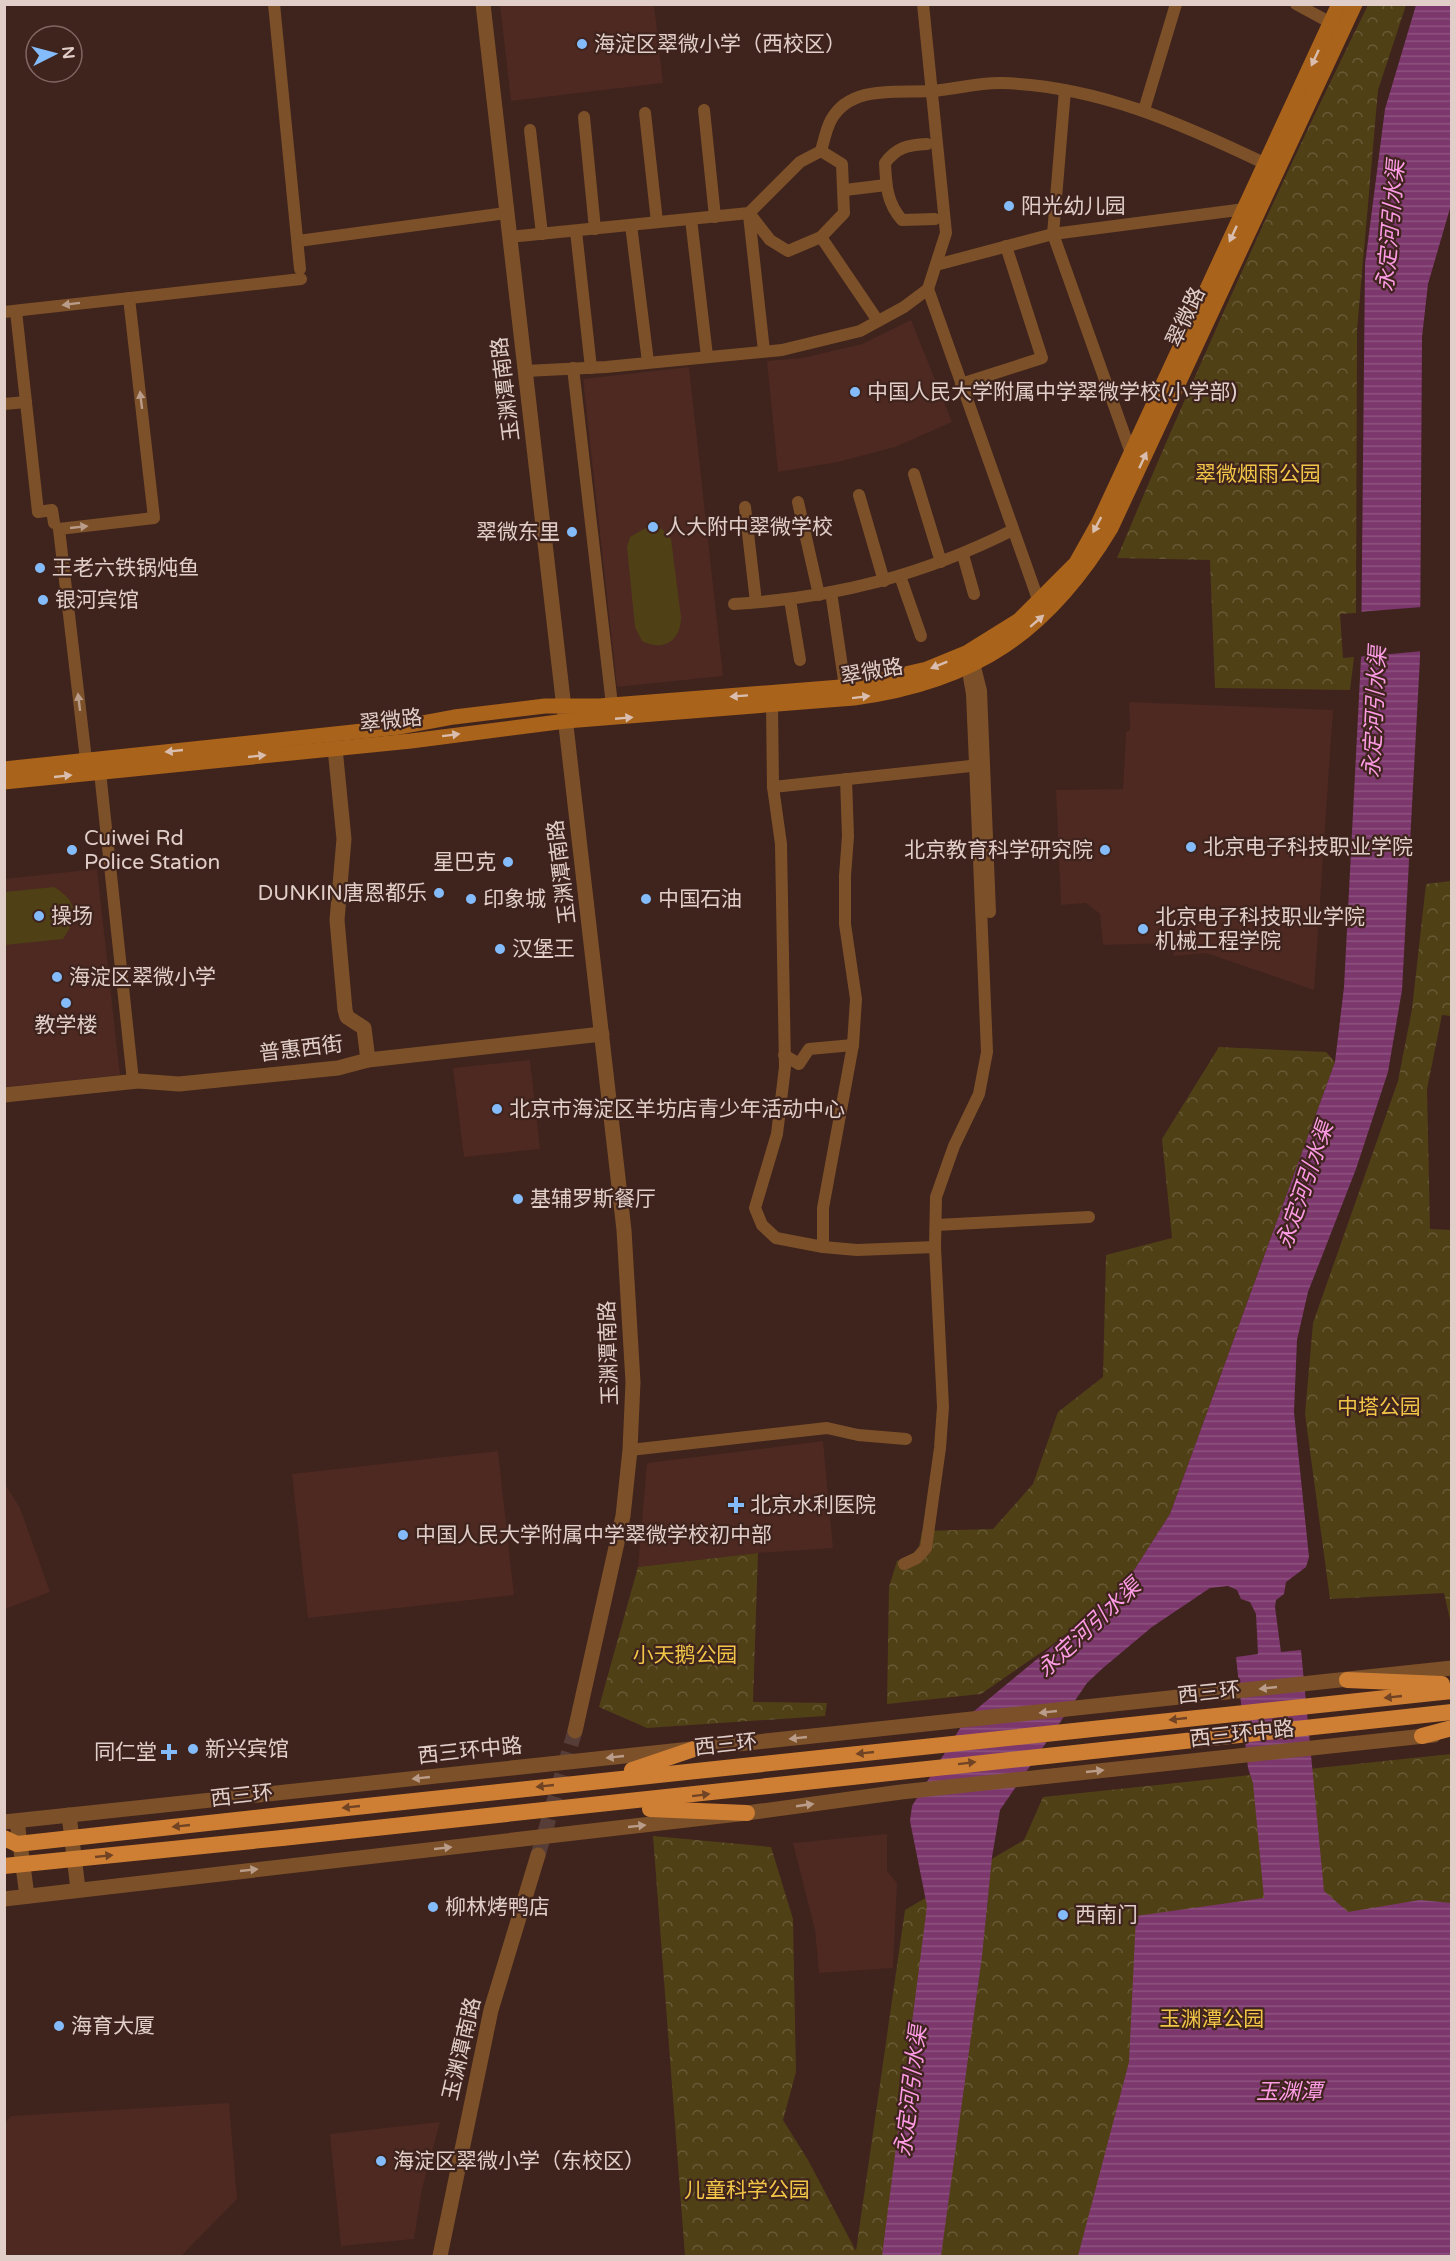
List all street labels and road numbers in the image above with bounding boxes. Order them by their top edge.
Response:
street label: 翠微路 [1161,283,1211,351]
street label: 玉渊潭南路 [487,335,525,443]
street label: 翠微路 [839,654,905,690]
street label: 翠微路 [358,705,424,737]
street label: 玉渊潭南路 [543,818,581,926]
street label: 普惠西街 [258,1031,344,1067]
street label: 玉渊潭南路 [595,1300,623,1406]
street label: 西三环 [1176,1677,1242,1709]
street label: 西三环中路 [1188,1716,1296,1752]
street label: 西三环 [693,1729,759,1761]
street label: 西三环中路 [416,1733,524,1769]
street label: 西三环 [209,1780,275,1812]
street label: 玉渊潭南路 [438,1995,486,2103]

